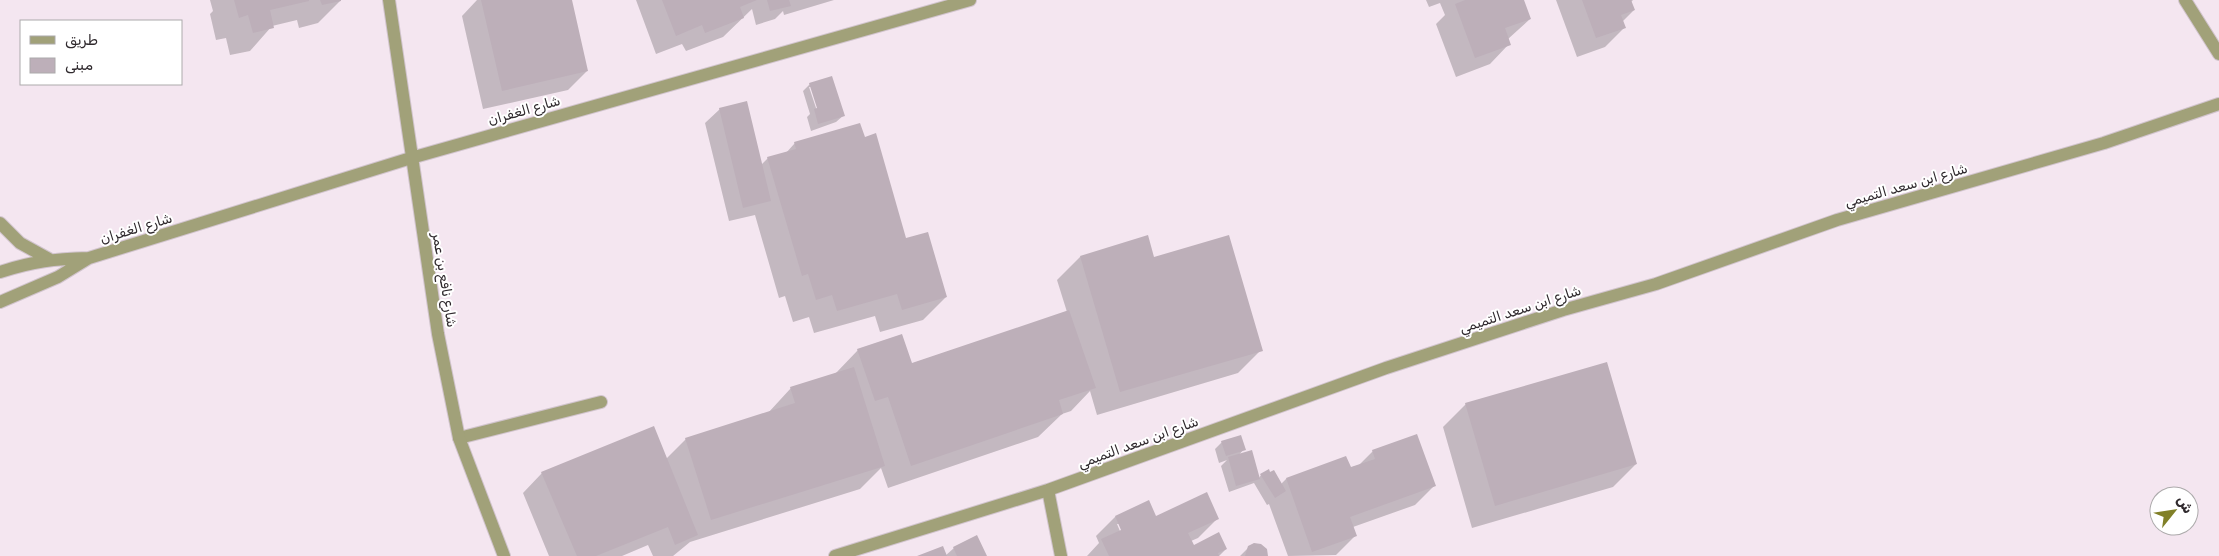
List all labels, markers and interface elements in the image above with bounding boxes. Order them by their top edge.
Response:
legend [20,20,182,85]
text: طريق [65,31,98,49]
text: مبنى [65,56,93,74]
street label: شارع الغفران [486,92,563,131]
street label: شارع ابن سعد التميمي [1843,160,1970,213]
street label: شارع الغفران [98,209,175,249]
street label: شارع نافع بن عمر [426,230,460,329]
street label: شارع ابن سعد التميمي [1457,282,1584,339]
street label: شارع ابن سعد التميمي [1076,413,1201,474]
north arrow [2149,486,2199,536]
text: ش [2173,493,2197,517]

